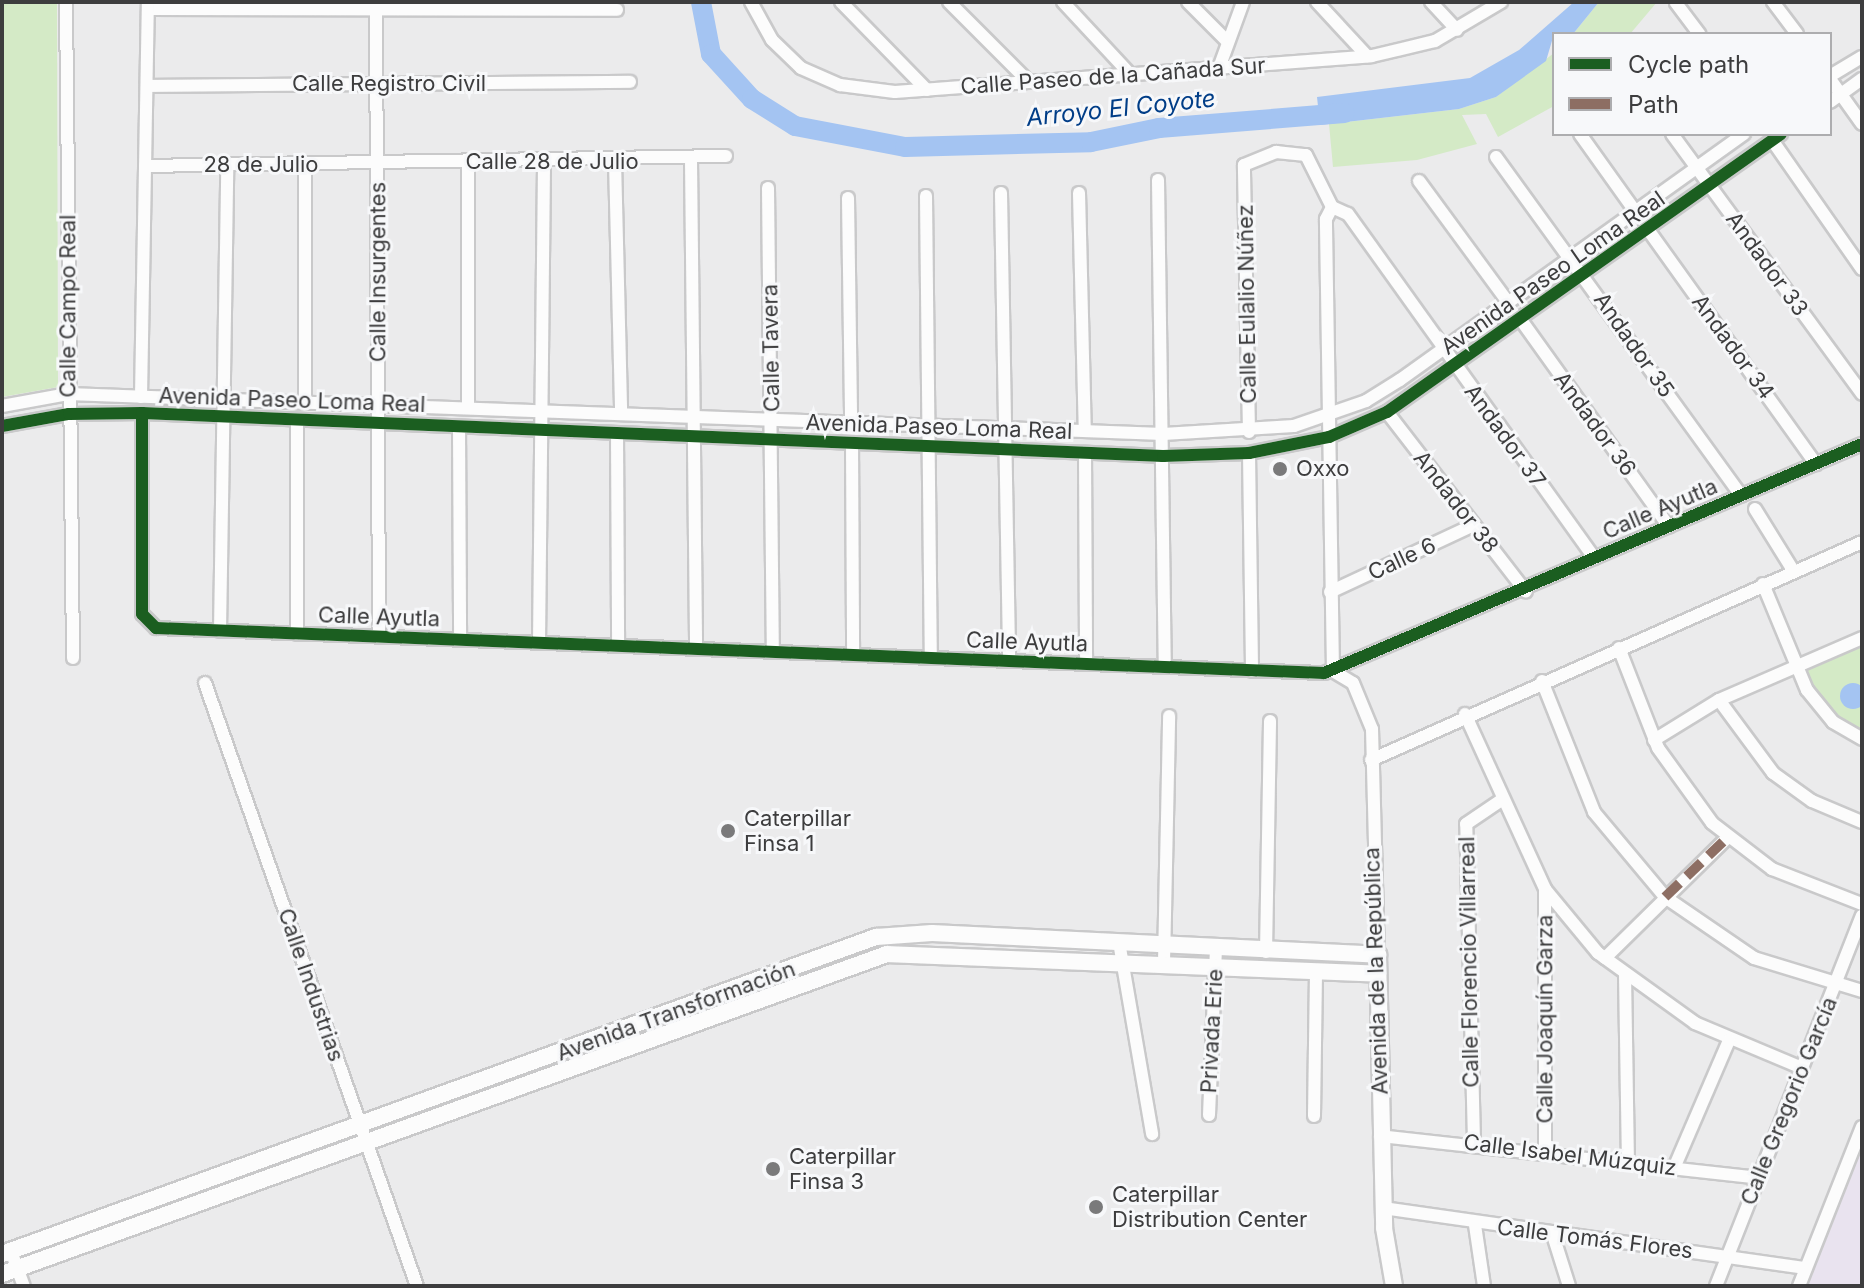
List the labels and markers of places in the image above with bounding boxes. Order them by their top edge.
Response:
place label: Oxxo [1296,456,1350,482]
marker: Oxxo [1271,460,1289,478]
place label: Caterpillar Finsa 1 [744,805,851,856]
marker: Caterpillar Finsa 1 [719,822,737,840]
place label: Caterpillar Finsa 3 [789,1143,896,1194]
marker: Caterpillar Finsa 3 [764,1160,782,1178]
place label: Caterpillar Distribution Center [1112,1181,1307,1232]
marker: Caterpillar Distribution Center [1087,1198,1105,1216]

